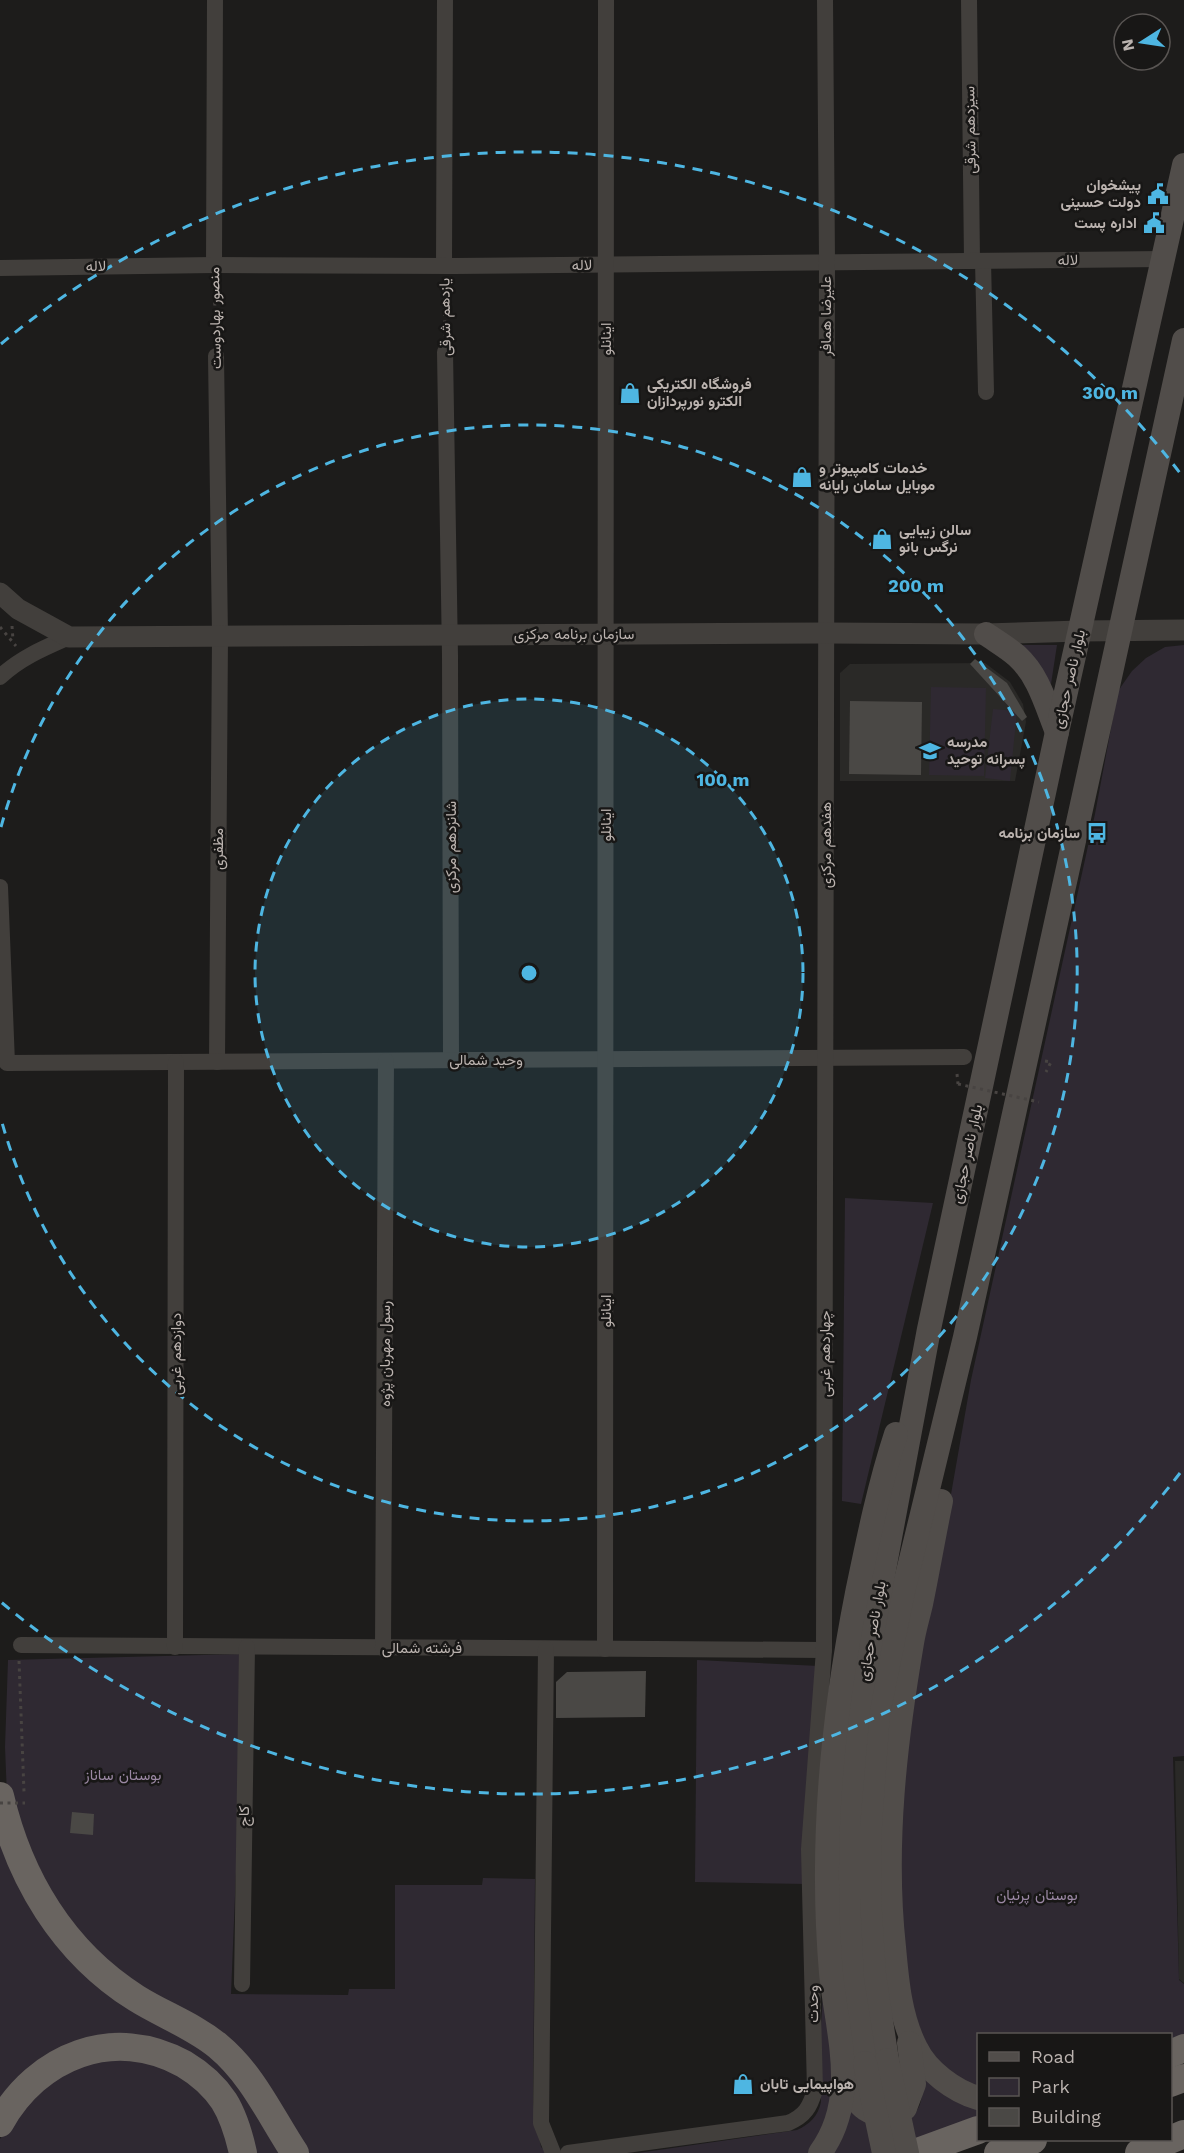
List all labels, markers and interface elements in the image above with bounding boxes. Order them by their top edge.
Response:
north arrow [1112,12,1172,72]
text: N [1117,37,1138,53]
street label: سیزدهم شرقی [960,86,981,174]
place label: پیشخوان دولت حسینی [1060,176,1141,211]
public building icon: پیشخوان دولت حسینی [1146,182,1170,206]
public building icon: اداره پست [1142,211,1166,235]
place label: اداره پست [1074,214,1137,233]
street label: لاله [1058,251,1078,269]
street label: لاله [572,256,592,274]
street label: لاله [86,257,106,275]
street label: منصور بهاردوست [205,267,225,369]
street label: علیرضا همافر [817,276,835,357]
street label: یازدهم شرقی [435,278,456,356]
street label: اینانلو [597,323,615,355]
place label: فروشگاه الکتریکی الکترو نورپردازان [647,375,752,411]
shop icon: فروشگاه الکتریکی الکترو نورپردازان [618,381,642,405]
text: 300 m [1082,382,1138,403]
place label: خدمات کامپیوتر و موبایل سامان رایانه [819,459,935,494]
shop icon: خدمات کامپیوتر و موبایل سامان رایانه [790,465,814,489]
place label: سالن زیبایی نرگس بانو [899,521,971,556]
shop icon: سالن زیبایی نرگس بانو [870,527,894,551]
text: 200 m [888,575,944,596]
street label: سازمان برنامه مرکزی [514,625,634,644]
street label: بلوار ناصر حجازی [1049,628,1090,731]
place label: مدرسه پسرانه توحید [947,733,1025,769]
school or university icon: مدرسه پسرانه توحید [918,739,942,763]
text: 100 m [696,769,750,790]
street label: شانزدهم مرکزی [442,801,461,893]
street label: هفدهم مرکزی [817,802,836,888]
street label: اینانلو [597,809,615,841]
bus stop icon: سازمان برنامه [1085,821,1109,845]
place label: سازمان برنامه [998,824,1080,842]
street label: مظفری [209,828,228,870]
centre of rings [519,963,539,983]
street label: وحید شمالی [449,1051,523,1070]
street label: بلوار ناصر حجازی [948,1103,987,1206]
street label: اینانلو [597,1295,615,1327]
street label: رسول مهربان پژوه [376,1301,395,1407]
street label: چهاردهم غربی [816,1311,835,1397]
street label: دوازدهم غربی [167,1313,186,1395]
street label: بلوار ناصر حجازی [854,1580,891,1683]
street label: فرشته شمالی [382,1639,462,1658]
park label: بوستان ساناز [84,1766,161,1784]
street label: کاج [235,1805,255,1827]
park label: بوستان پرنیان [996,1886,1078,1905]
street label: وحدت [804,1985,822,2023]
legend [977,2033,1172,2141]
text: Road [1031,2046,1075,2067]
shop icon: هواپیمایی تابان [731,2072,755,2096]
place label: هواپیمایی تابان [760,2075,854,2094]
text: Park [1031,2076,1070,2097]
text: Building [1031,2106,1101,2127]

